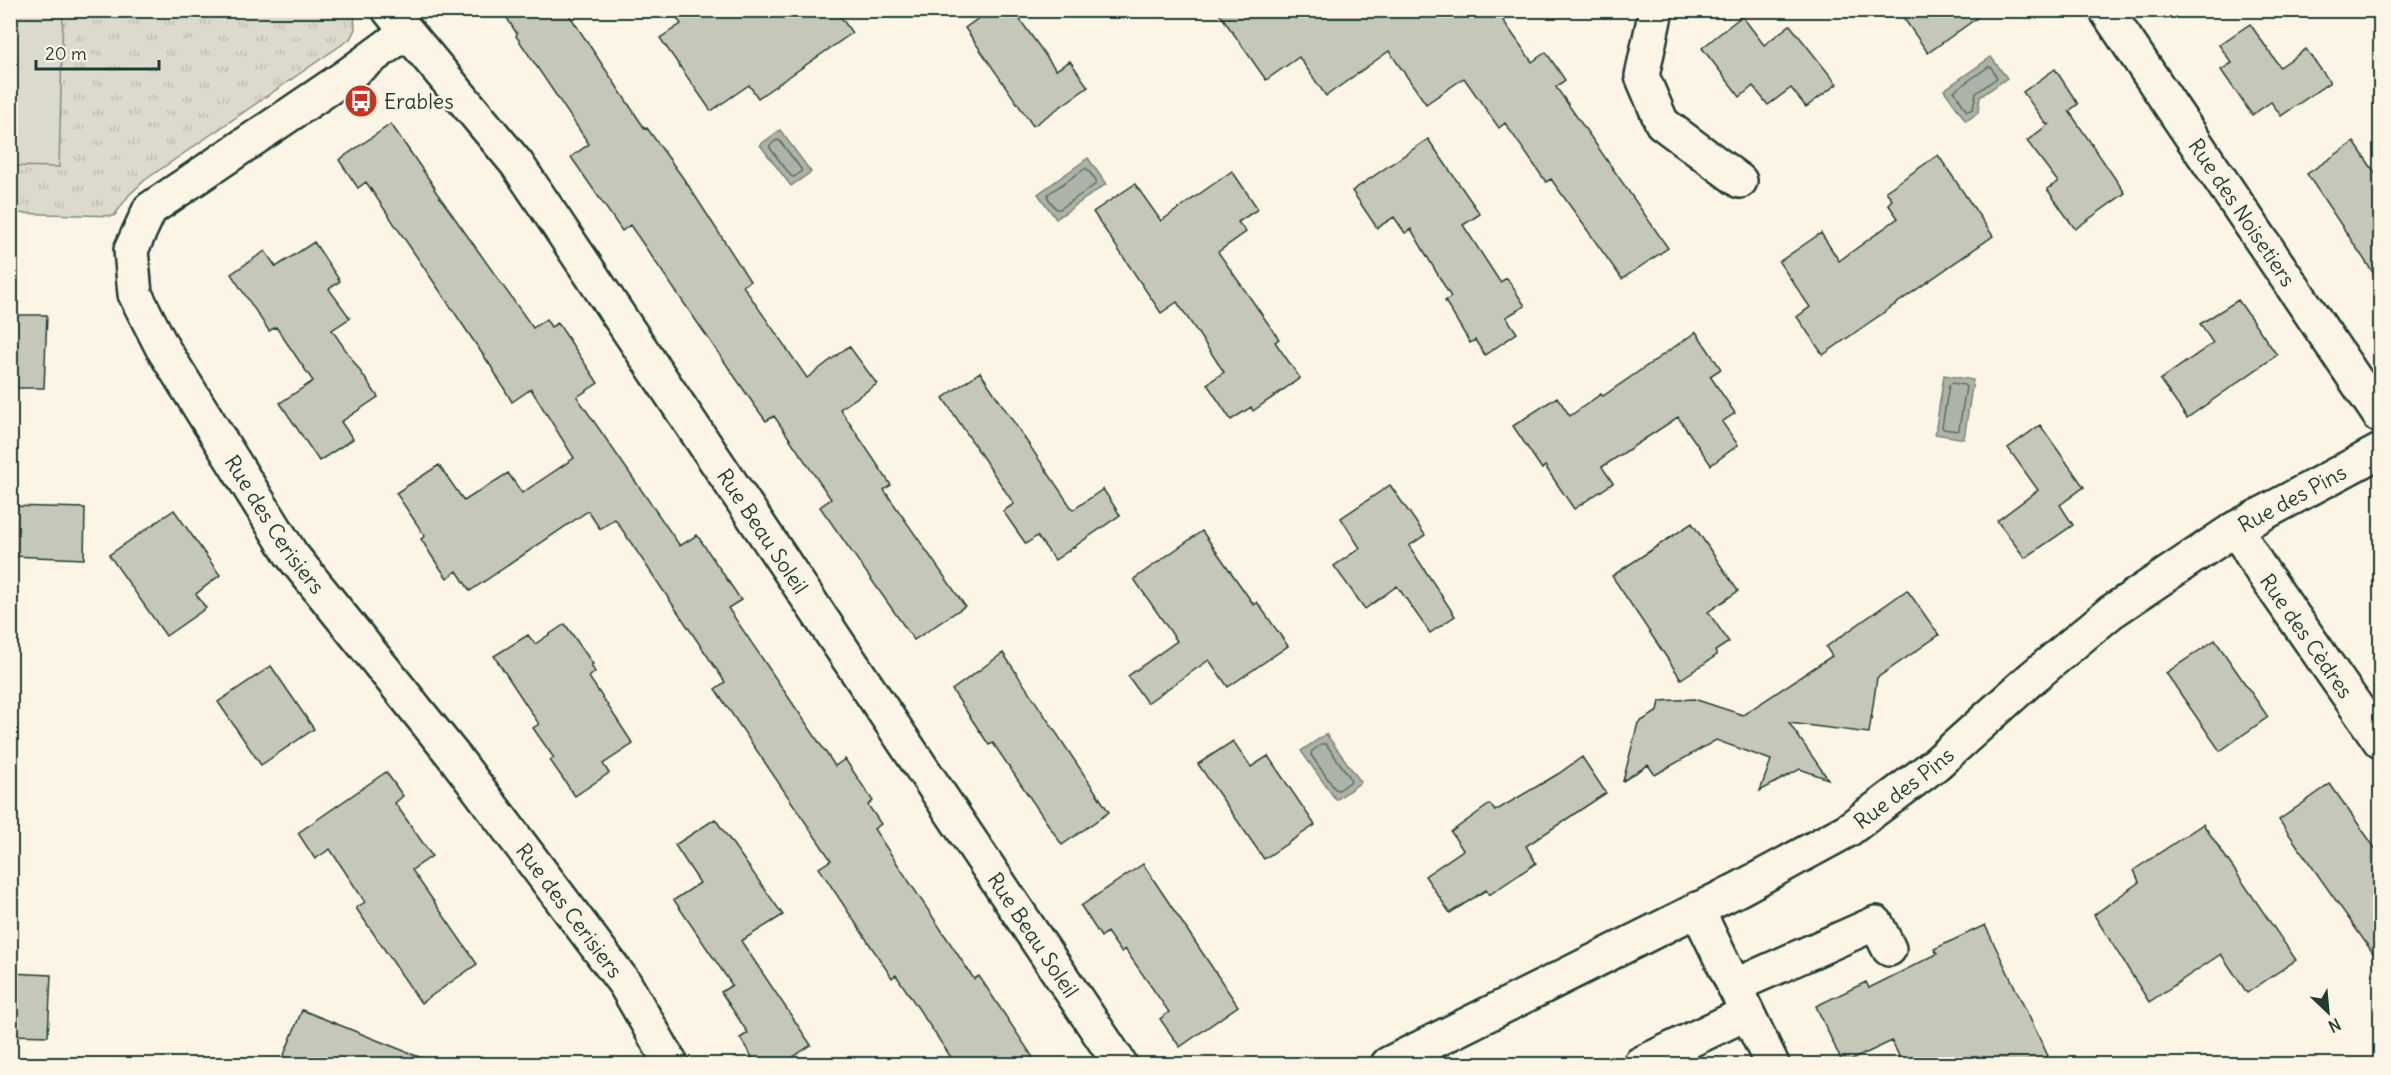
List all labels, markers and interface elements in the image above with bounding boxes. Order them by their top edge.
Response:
scale bar [36,33,159,71]
text: 20 m [45,42,87,65]
bus stop icon: Erables [343,83,379,119]
place label: Erables [384,88,454,115]
street label: Rue des Noisetiers [2183,133,2302,291]
street label: Rue des Cerisiers [219,450,331,599]
street label: Rue des Pins [2233,458,2351,538]
street label: Rue Beau Soleil [711,463,814,599]
street label: Rue des Cèdres [2254,568,2359,703]
street label: Rue des Pins [1848,741,1959,835]
street label: Rue des Cerisiers [510,838,629,983]
street label: Rue Beau Soleil [982,867,1085,1002]
north arrow [2298,982,2358,1042]
text: N [2325,1014,2344,1037]

